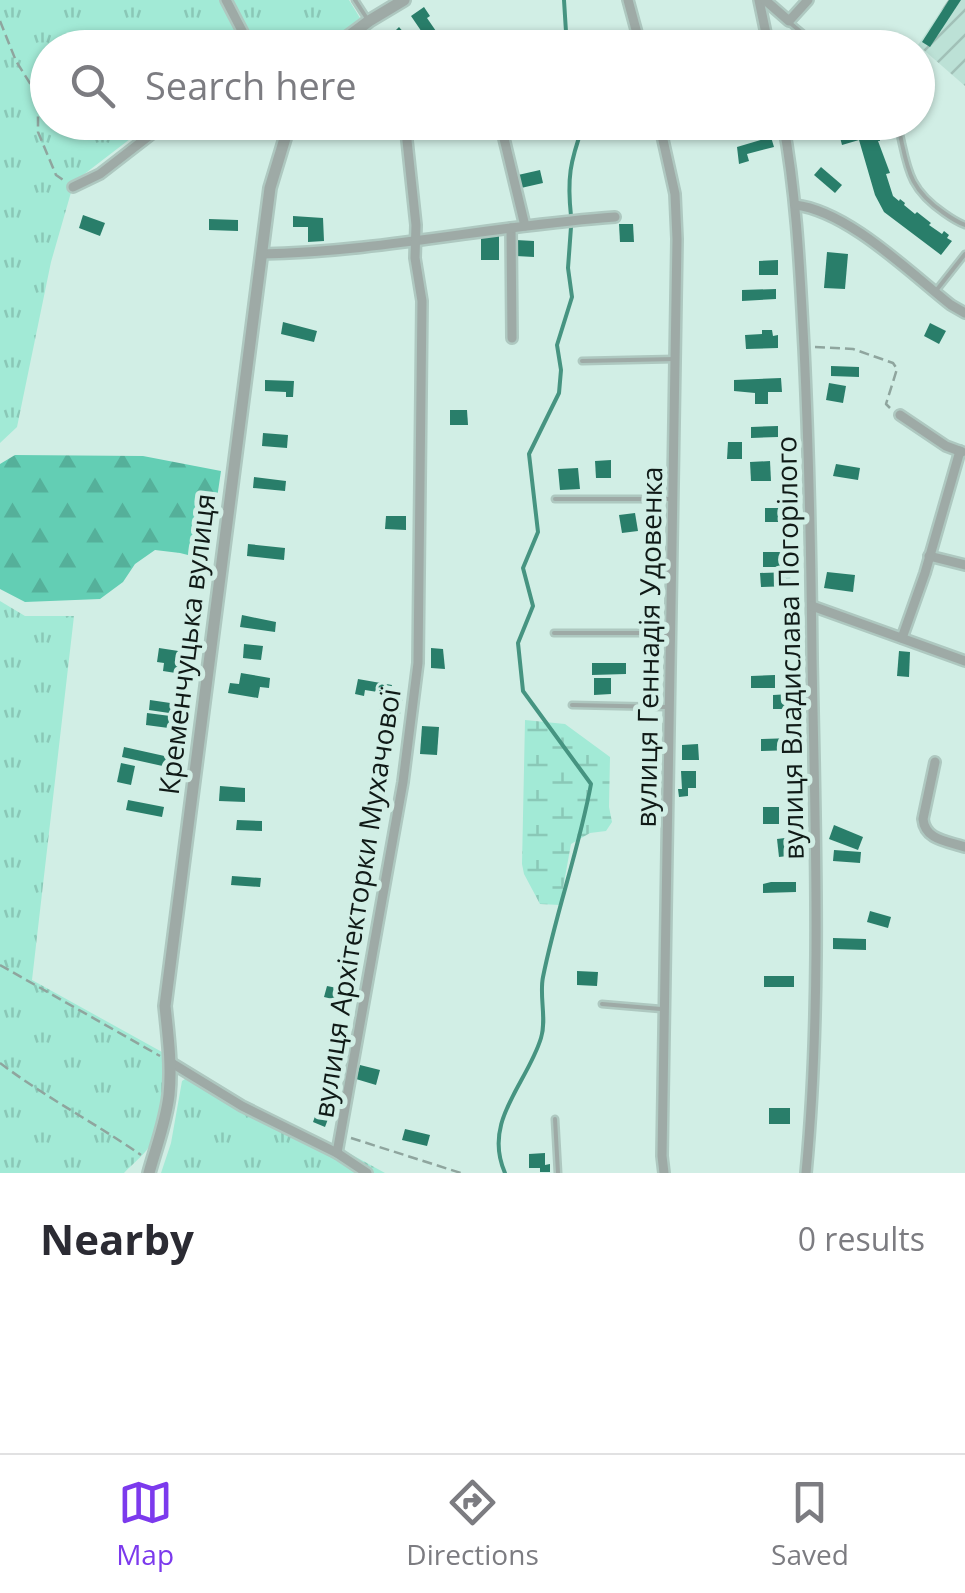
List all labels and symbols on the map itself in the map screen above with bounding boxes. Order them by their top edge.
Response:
street label: вулиця Владислава Погорілого [766,436,812,860]
street label: вулиця Геннадія Удовенка [626,466,670,828]
street label: Кременчуцька вулиця [149,491,223,797]
street label: вулиця Архітекторки Мухачової [303,685,409,1120]

